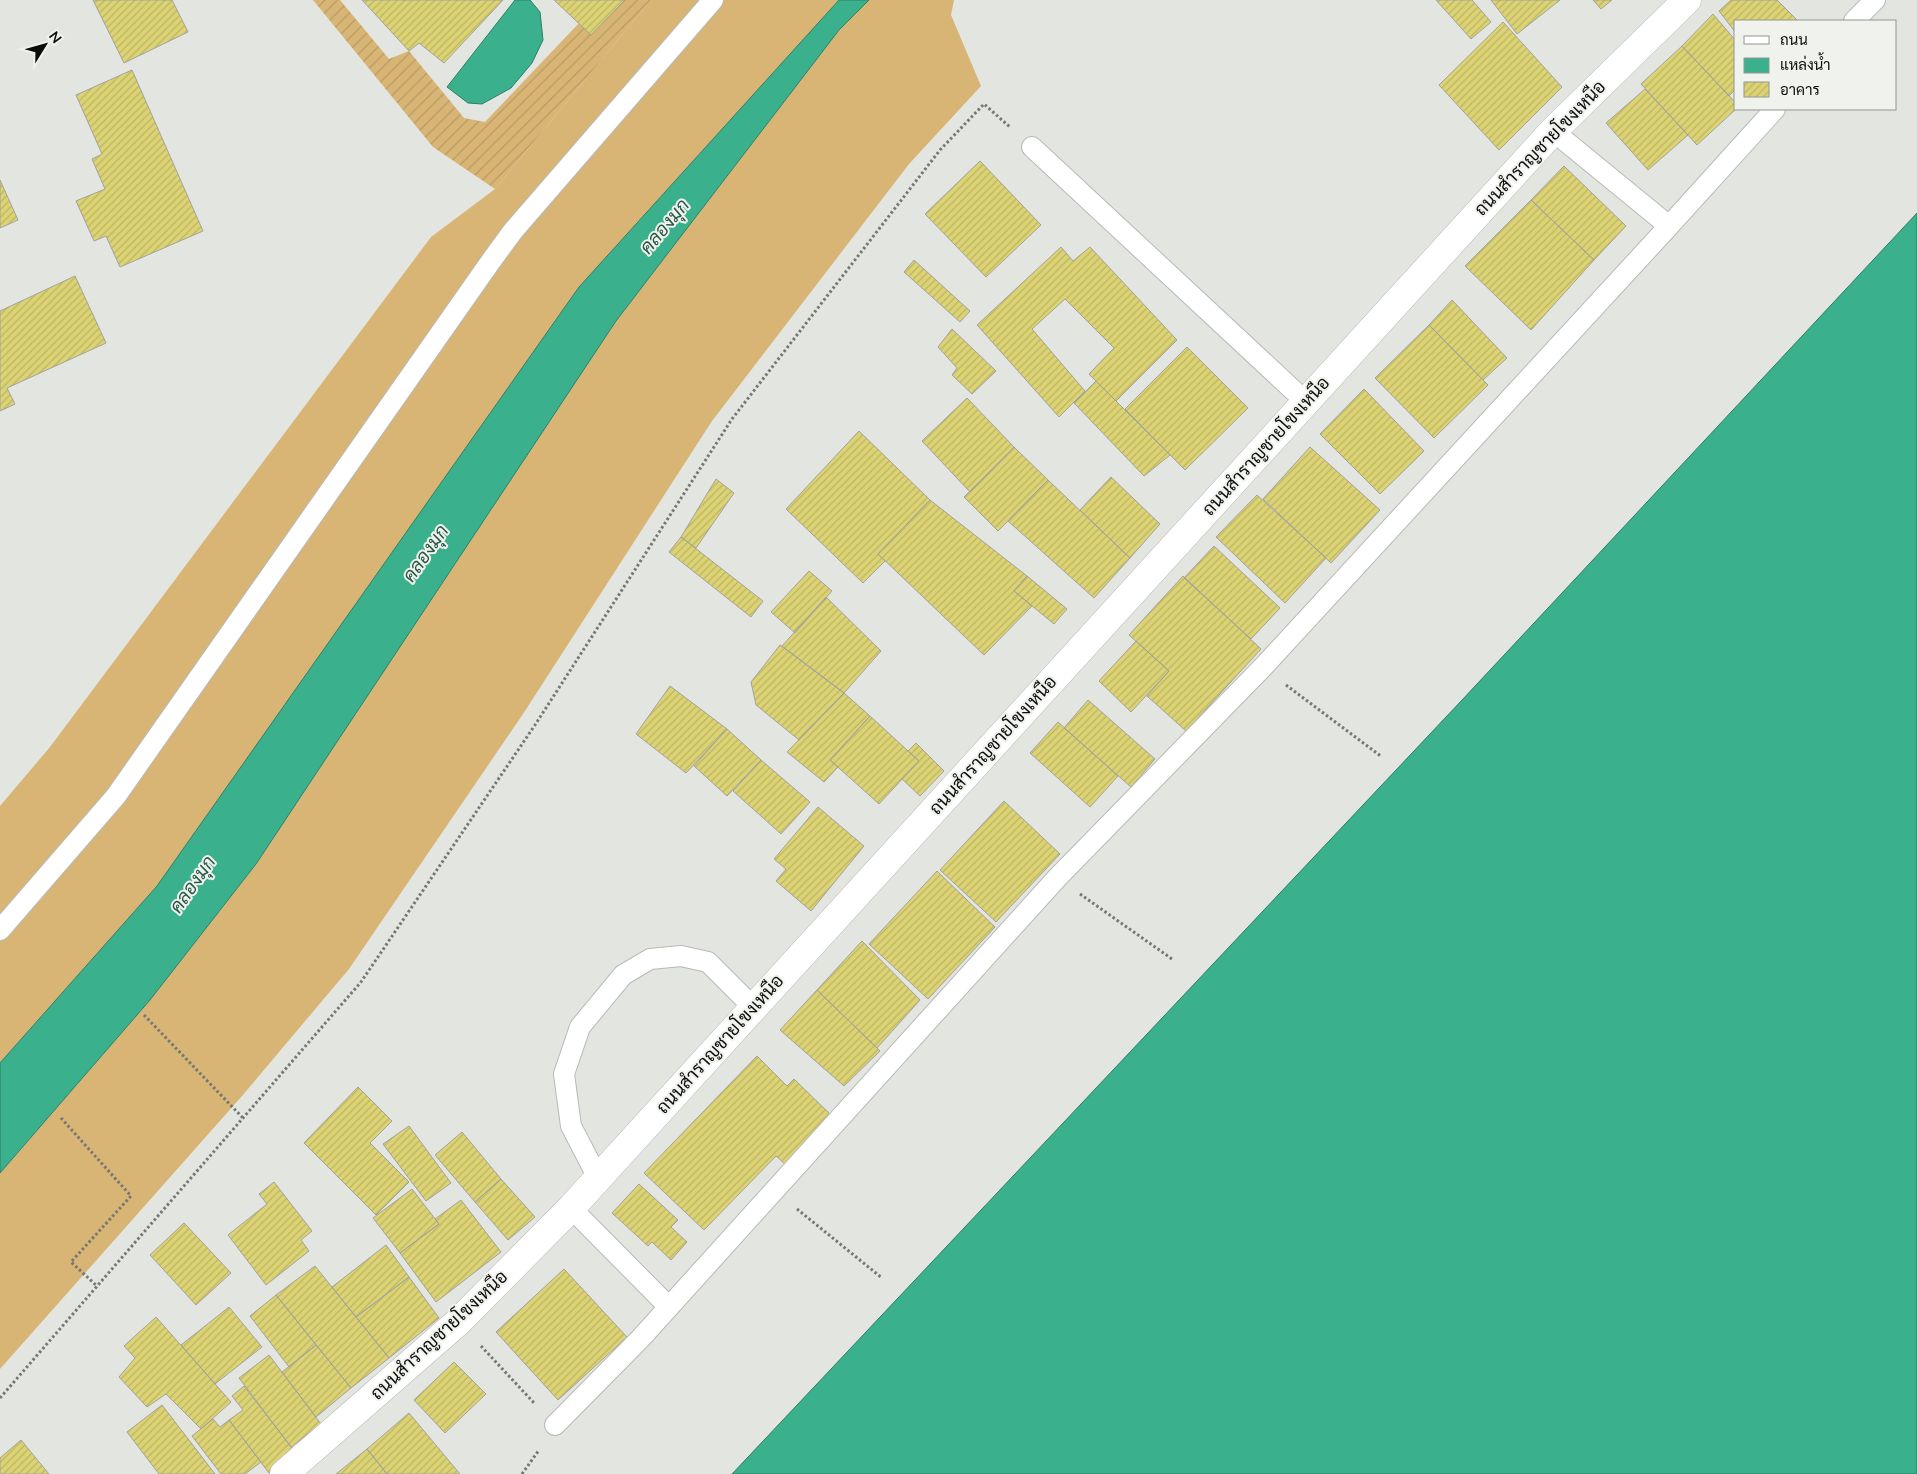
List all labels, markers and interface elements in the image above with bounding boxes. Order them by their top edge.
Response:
north arrow [20,20,70,70]
legend [1734,20,1897,110]
text: N [45,28,66,47]
text: ถนน [1780,30,1808,49]
text: แหล่งน้ำ [1780,52,1831,74]
street label: ถนนสำราญชายโขงเหนือ [1468,74,1610,220]
text: อาคาร [1780,80,1820,99]
water label: คลองมุก [634,193,695,259]
street label: ถนนสำราญชายโขงเหนือ [1196,371,1334,520]
water label: คลองมุก [397,520,454,587]
street label: ถนนสำราญชายโขงเหนือ [923,670,1061,819]
water label: คลองมุก [164,851,221,918]
street label: ถนนสำราญชายโขงเหนือ [650,969,788,1118]
street label: ถนนสำราญชายโขงเหนือ [364,1264,512,1404]

